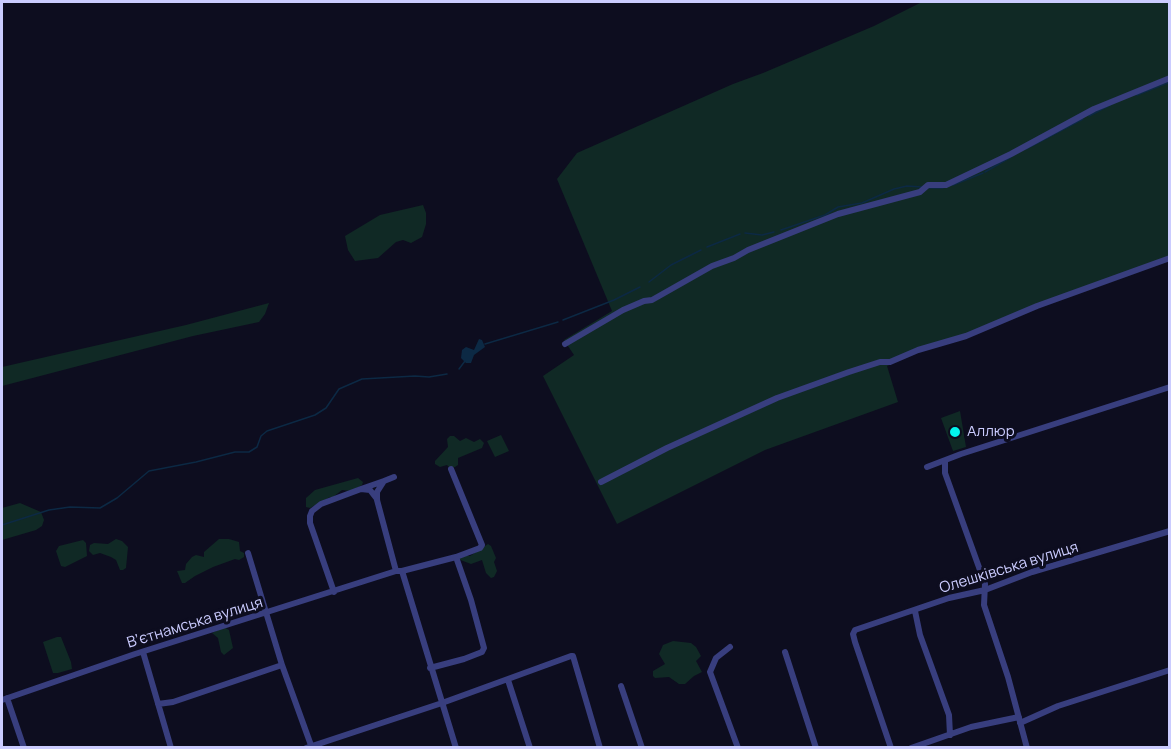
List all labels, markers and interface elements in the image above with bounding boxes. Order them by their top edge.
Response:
place label: Аллюр [967,423,1015,441]
marker: Аллюр [948,425,962,439]
street label: Олешківська вулиця [937,538,1081,598]
street label: Вʼєтнамська вулиця [125,594,265,652]

